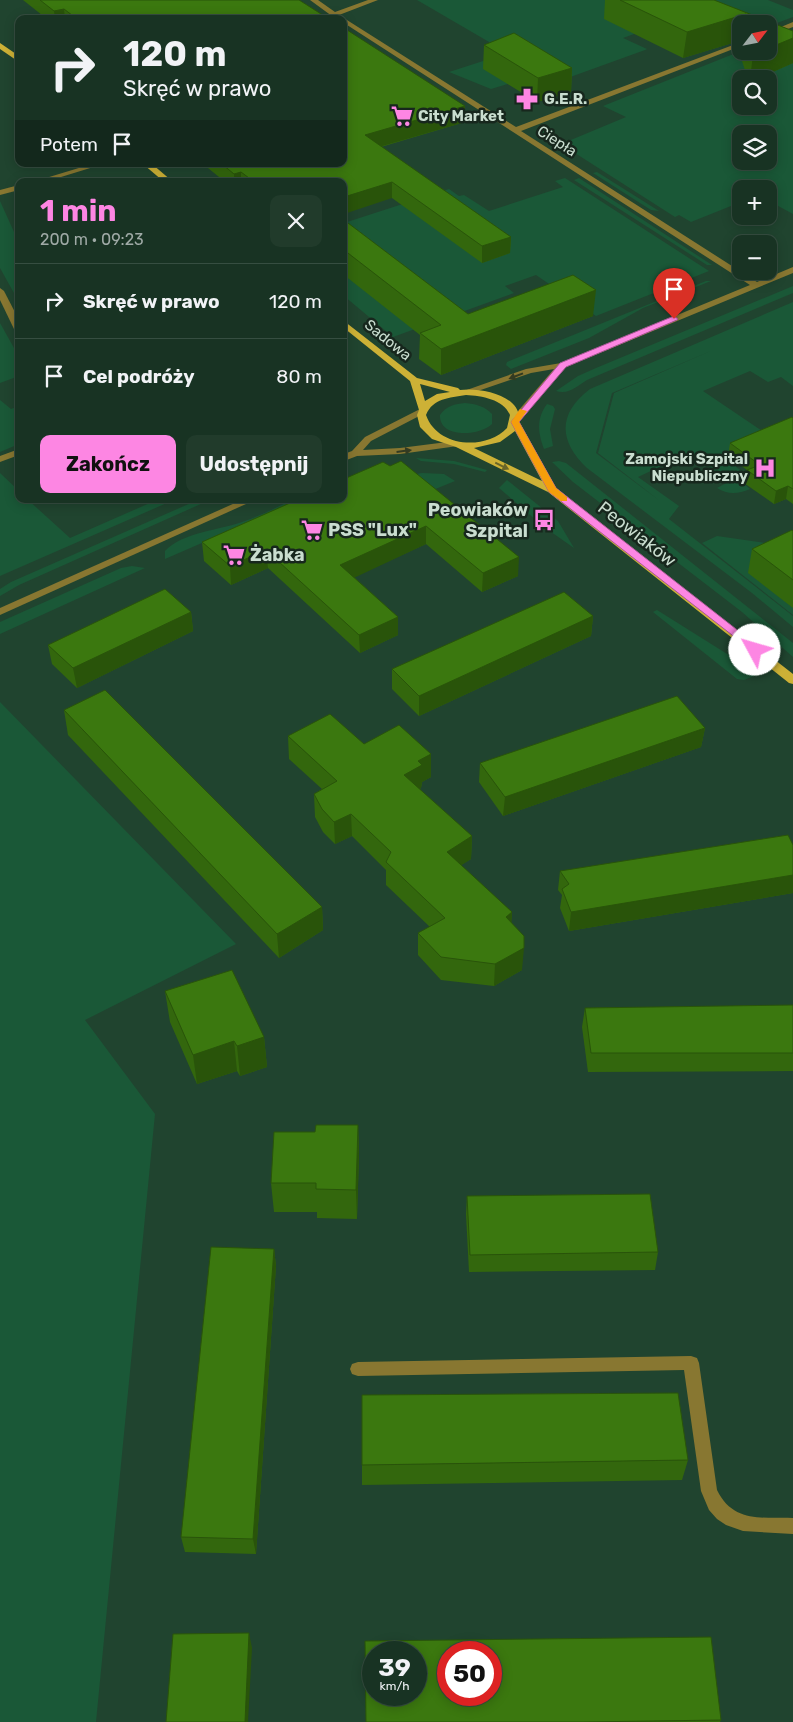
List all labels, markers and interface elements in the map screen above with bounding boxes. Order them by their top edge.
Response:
north arrow [732,15,778,60]
map controls [732,15,777,280]
text: 120 m [123,33,226,75]
icon: right [40,35,105,100]
button: search [732,70,777,115]
text: Skręć w prawo [123,75,271,102]
pharmacy icon: G.E.R. [514,86,540,112]
place label: G.E.R. [544,90,587,108]
supermarket icon: City Market [389,103,415,129]
place label: City Market [418,107,504,125]
street label: Ciepła [534,122,580,160]
button: layers [732,125,777,170]
icon: arrive [108,130,136,158]
text: Potem [40,133,98,156]
button: + [732,180,777,225]
text: 1 min [40,193,117,229]
button: close [270,195,322,247]
text: 200 m · 09:23 [40,230,144,249]
button: − [732,235,777,280]
pin [653,268,695,319]
icon: arrive [660,275,688,303]
icon: right [40,287,68,315]
text: Skręć w prawo [83,290,220,313]
text: 120 m [269,290,322,313]
street label: Sadowa [361,316,415,364]
icon: arrive [40,362,68,390]
text: Cel podróży [83,365,195,388]
text: 80 m [276,365,322,388]
one-way arrow [508,372,523,380]
button: Zakończ [40,435,176,493]
button: Udostępnij [186,435,322,493]
one-way arrow [396,447,412,455]
place label: Zamojski Szpital Niepubliczny [625,450,748,485]
hospital icon: Zamojski Szpital Niepubliczny [752,455,778,481]
one-way arrow [495,463,509,471]
street label: Peowiaków [593,496,681,572]
place label: Peowiaków Szpital [428,499,528,542]
bus stop icon: Peowiaków Szpital [531,507,557,533]
supermarket icon: PSS "Lux" [299,517,325,543]
place label: PSS "Lux" [328,519,417,541]
supermarket icon: Żabka [221,542,247,568]
place label: Żabka [250,544,305,566]
position arrow [728,623,780,675]
speed limit sign: 50 [437,1641,502,1706]
text: 39 [378,1653,411,1682]
text: km/h [380,1679,409,1693]

